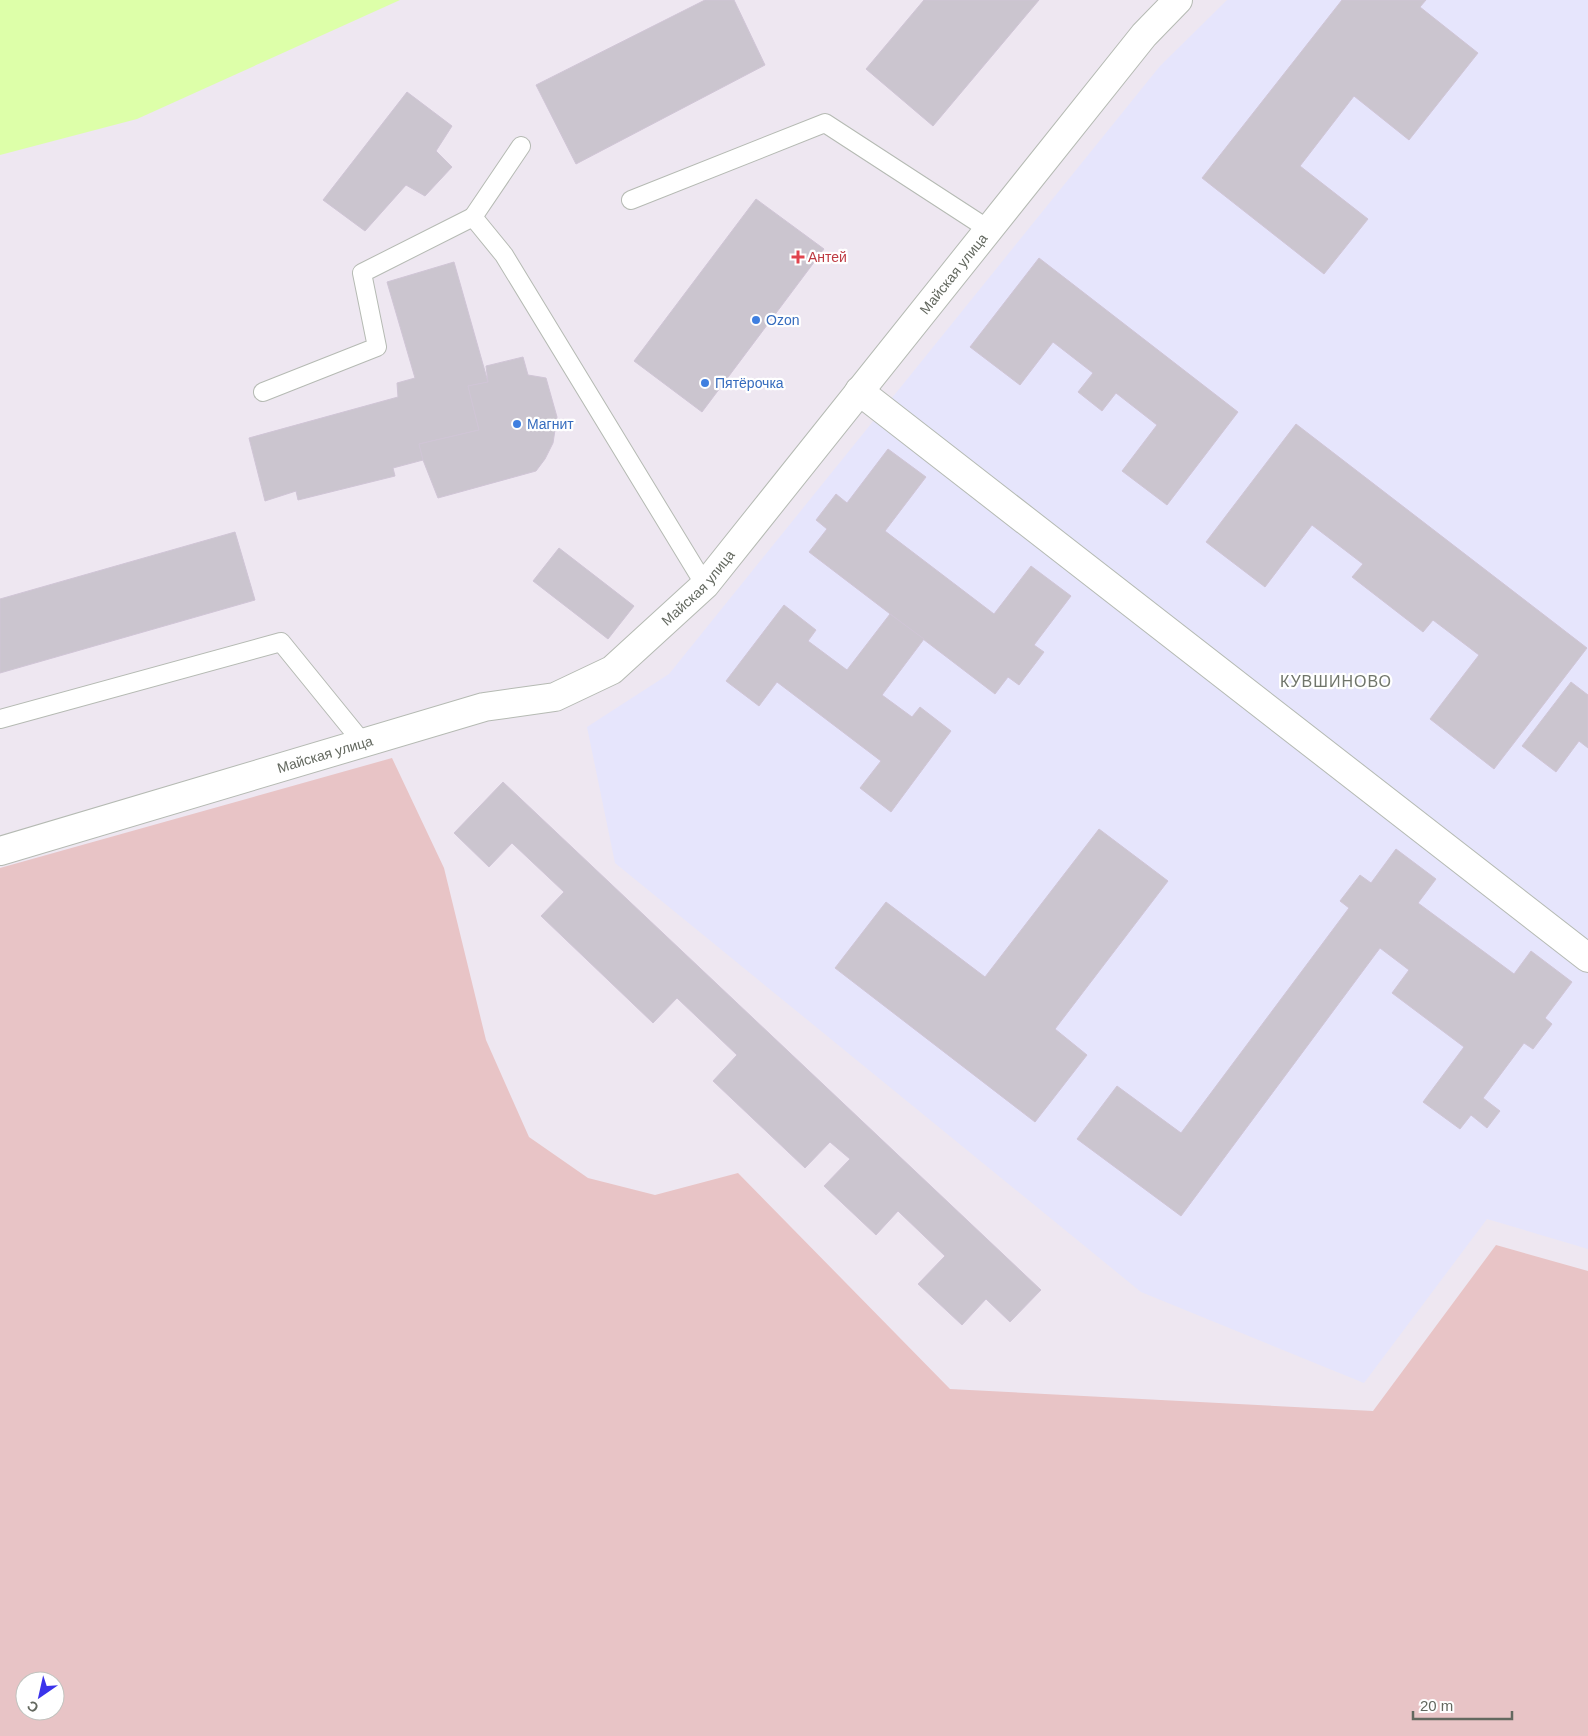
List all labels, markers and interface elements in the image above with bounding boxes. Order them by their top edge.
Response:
street label: Майская улица [916,230,991,317]
place label: Антей [808,249,847,265]
marker: Антей [792,251,804,263]
place label: Ozon [766,312,799,328]
marker: Ozon [750,314,762,326]
place label: Пятёрочка [715,375,784,391]
marker: Пятёрочка [699,377,711,389]
place label: Магнит [527,416,574,432]
marker: Магнит [511,418,523,430]
street label: Майская улица [658,547,738,629]
district label: КУВШИНОВО [1280,673,1392,690]
street label: Майская улица [275,733,375,776]
north arrow [15,1671,65,1721]
scale bar [1413,1688,1512,1720]
text: С [24,1697,41,1716]
text: 20 m [1420,1697,1453,1714]

